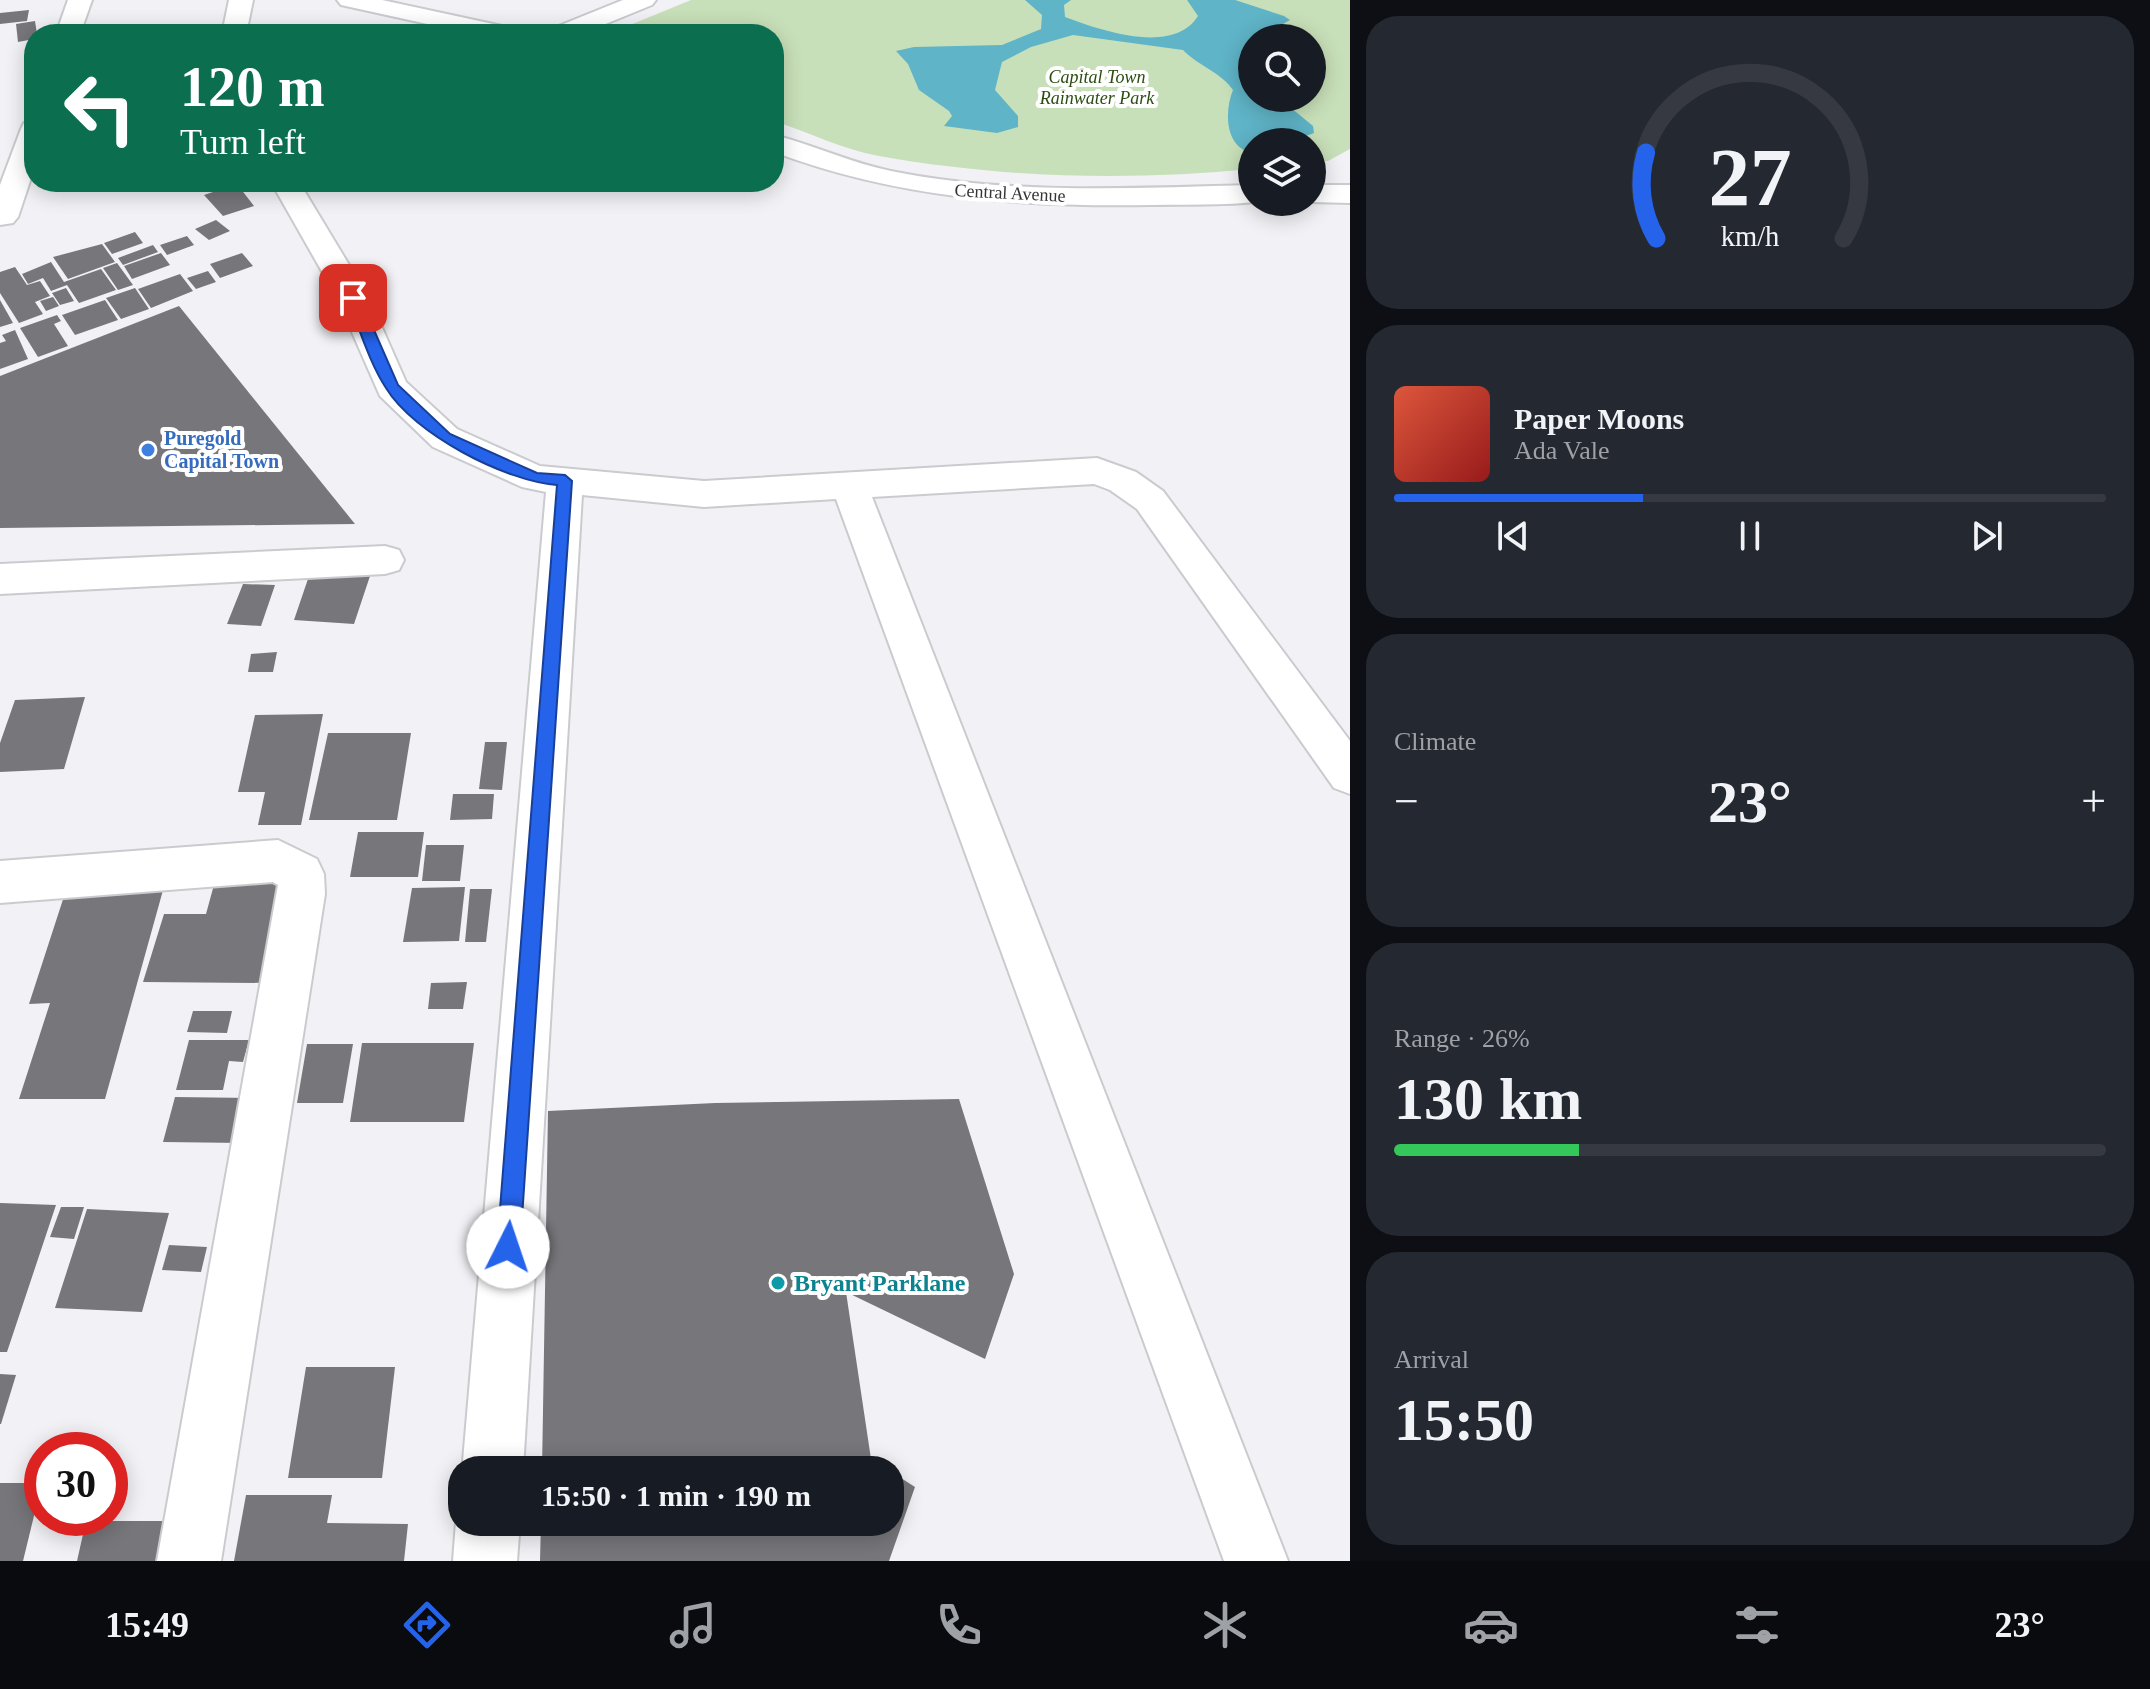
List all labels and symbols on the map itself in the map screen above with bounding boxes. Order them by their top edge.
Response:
park label: Capital Town Rainwater Park [1039,67,1155,108]
street label: Central Avenue [954,180,1066,206]
pin [319,264,387,332]
place label: Puregold Capital Town [164,427,279,473]
marker: Puregold Capital Town [139,441,157,459]
position arrow [466,1205,550,1289]
place label: Bryant Parklane [794,1270,966,1296]
marker: Bryant Parklane [769,1274,787,1292]
speed limit sign: 30 [24,1432,128,1536]

